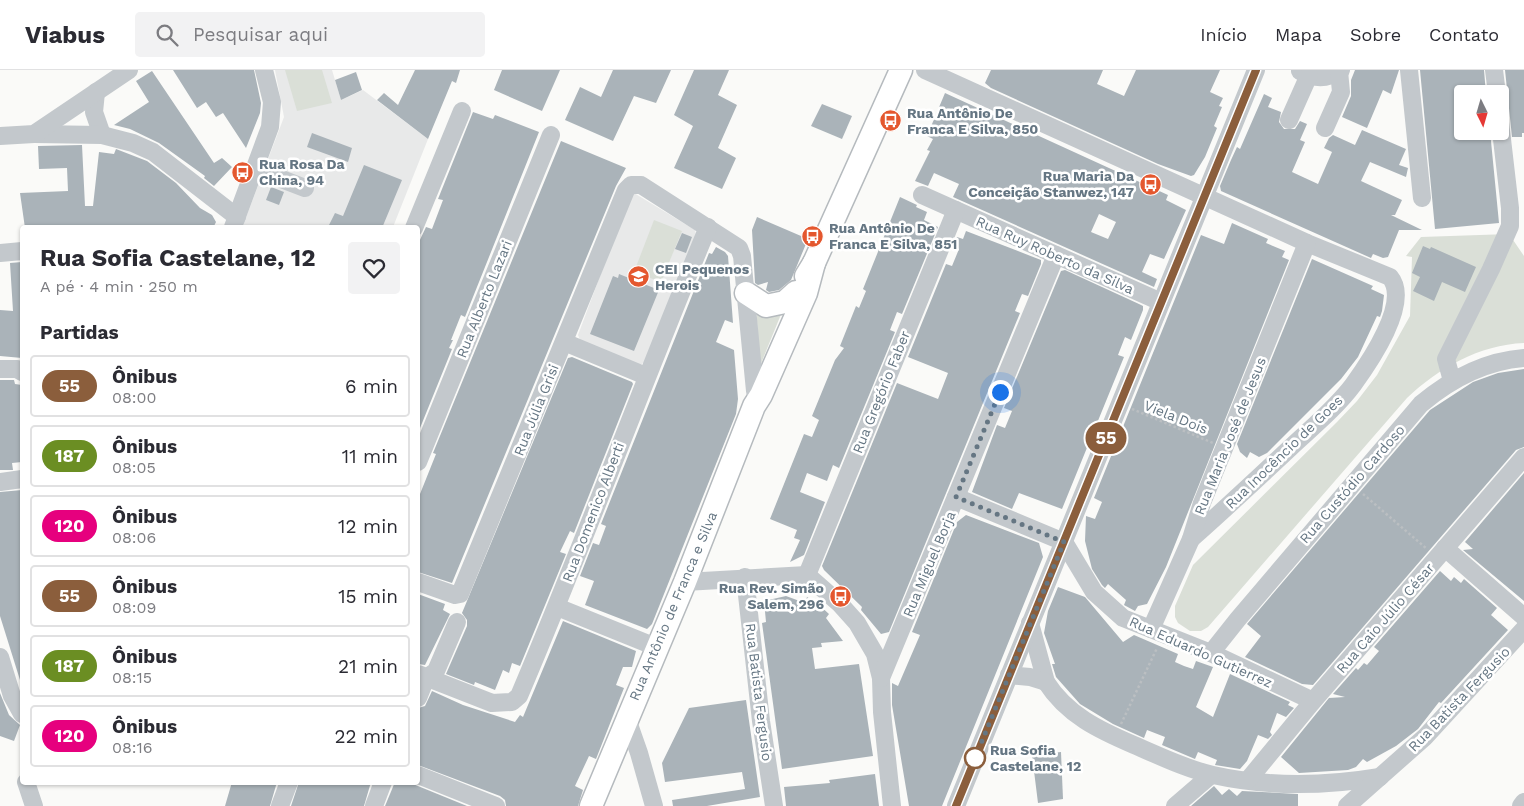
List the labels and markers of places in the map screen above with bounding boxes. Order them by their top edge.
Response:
place label: Rua Antônio De Franca E Silva, 850 [907,105,1038,137]
bus stop icon: Rua Antônio De Franca E Silva, 850 [879,109,903,133]
place label: Rua Rosa Da China, 94 [259,156,346,188]
bus stop icon: Rua Rosa Da China, 94 [231,160,255,184]
place label: Rua Maria Da Conceição Stanwez, 147 [968,168,1135,200]
bus stop icon: Rua Maria Da Conceição Stanwez, 147 [1138,172,1162,196]
place label: Rua Antônio De Franca E Silva, 851 [829,220,957,252]
bus stop icon: Rua Antônio De Franca E Silva, 851 [801,224,825,248]
place label: CEI Pequenos Herois [655,261,750,293]
school or university icon: CEI Pequenos Herois [627,265,651,289]
place label: Rua Rev. Simão Salem, 296 [719,580,824,612]
bus stop icon: Rua Rev. Simão Salem, 296 [828,584,852,608]
place label: Rua Sofia Castelane, 12 [990,742,1081,774]
marker: Rua Sofia Castelane, 12 [964,747,986,769]

